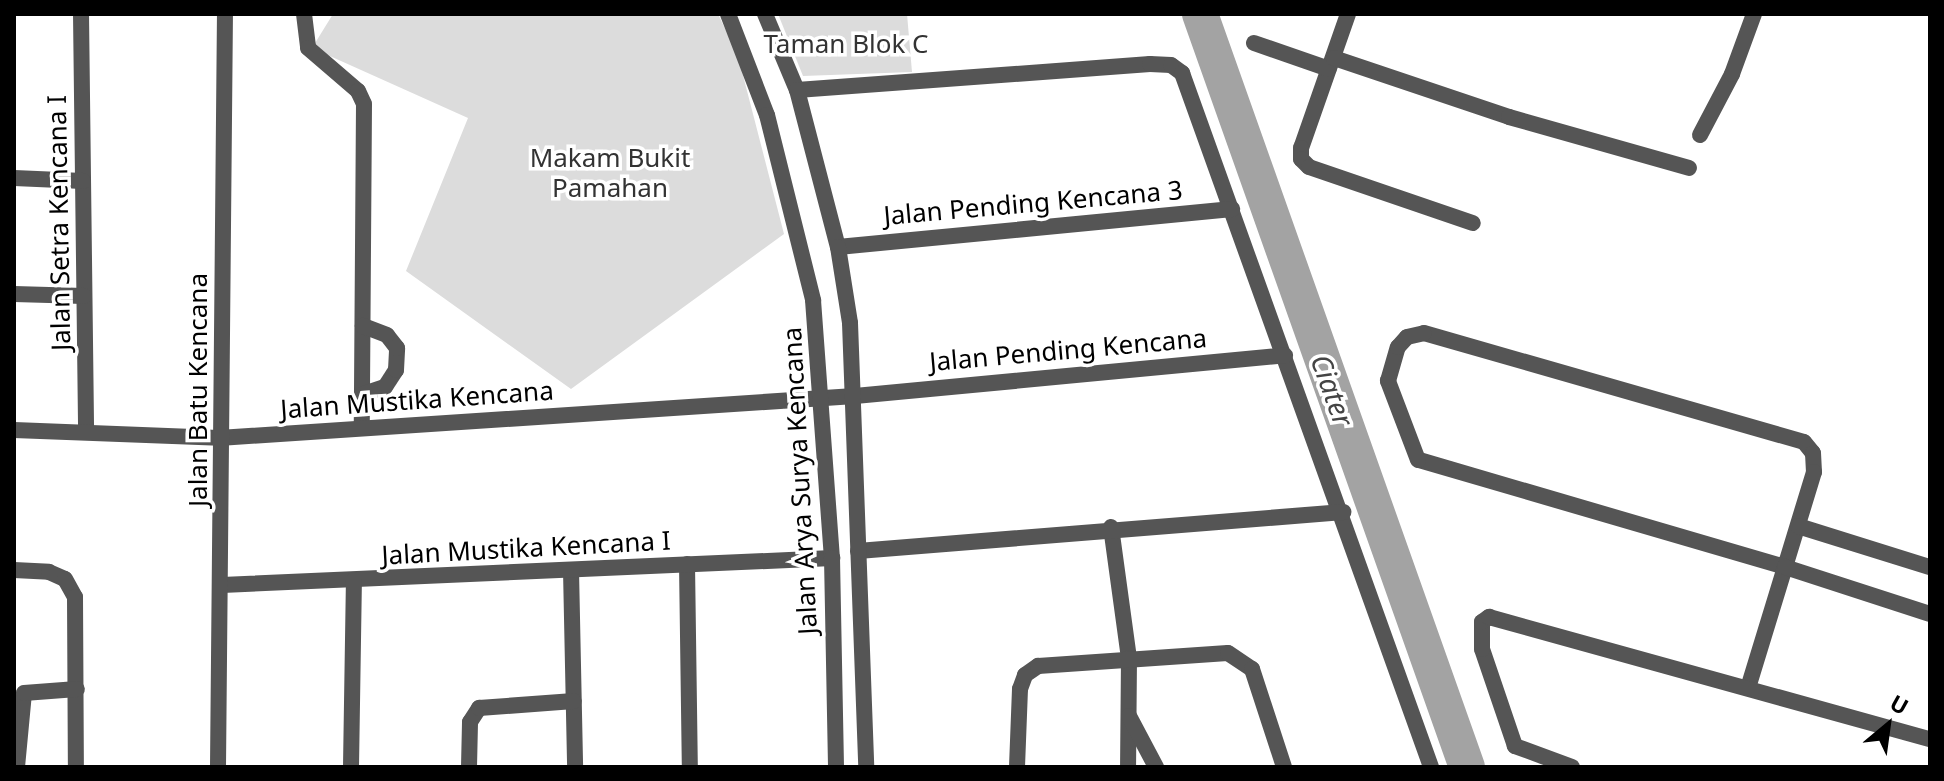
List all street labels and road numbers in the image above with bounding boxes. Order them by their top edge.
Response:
street label: Jalan Setra Kencana I [41,95,77,351]
street label: Jalan Pending Kencana 3 [882,174,1184,232]
street label: Jalan Batu Kencana [182,273,214,507]
street label: Jalan Pending Kencana [928,322,1208,378]
street label: Jalan Arya Surya Kencana [776,326,824,636]
street label: Jalan Mustika Kencana [279,375,555,425]
street label: Jalan Mustika Kencana I [381,525,671,571]

